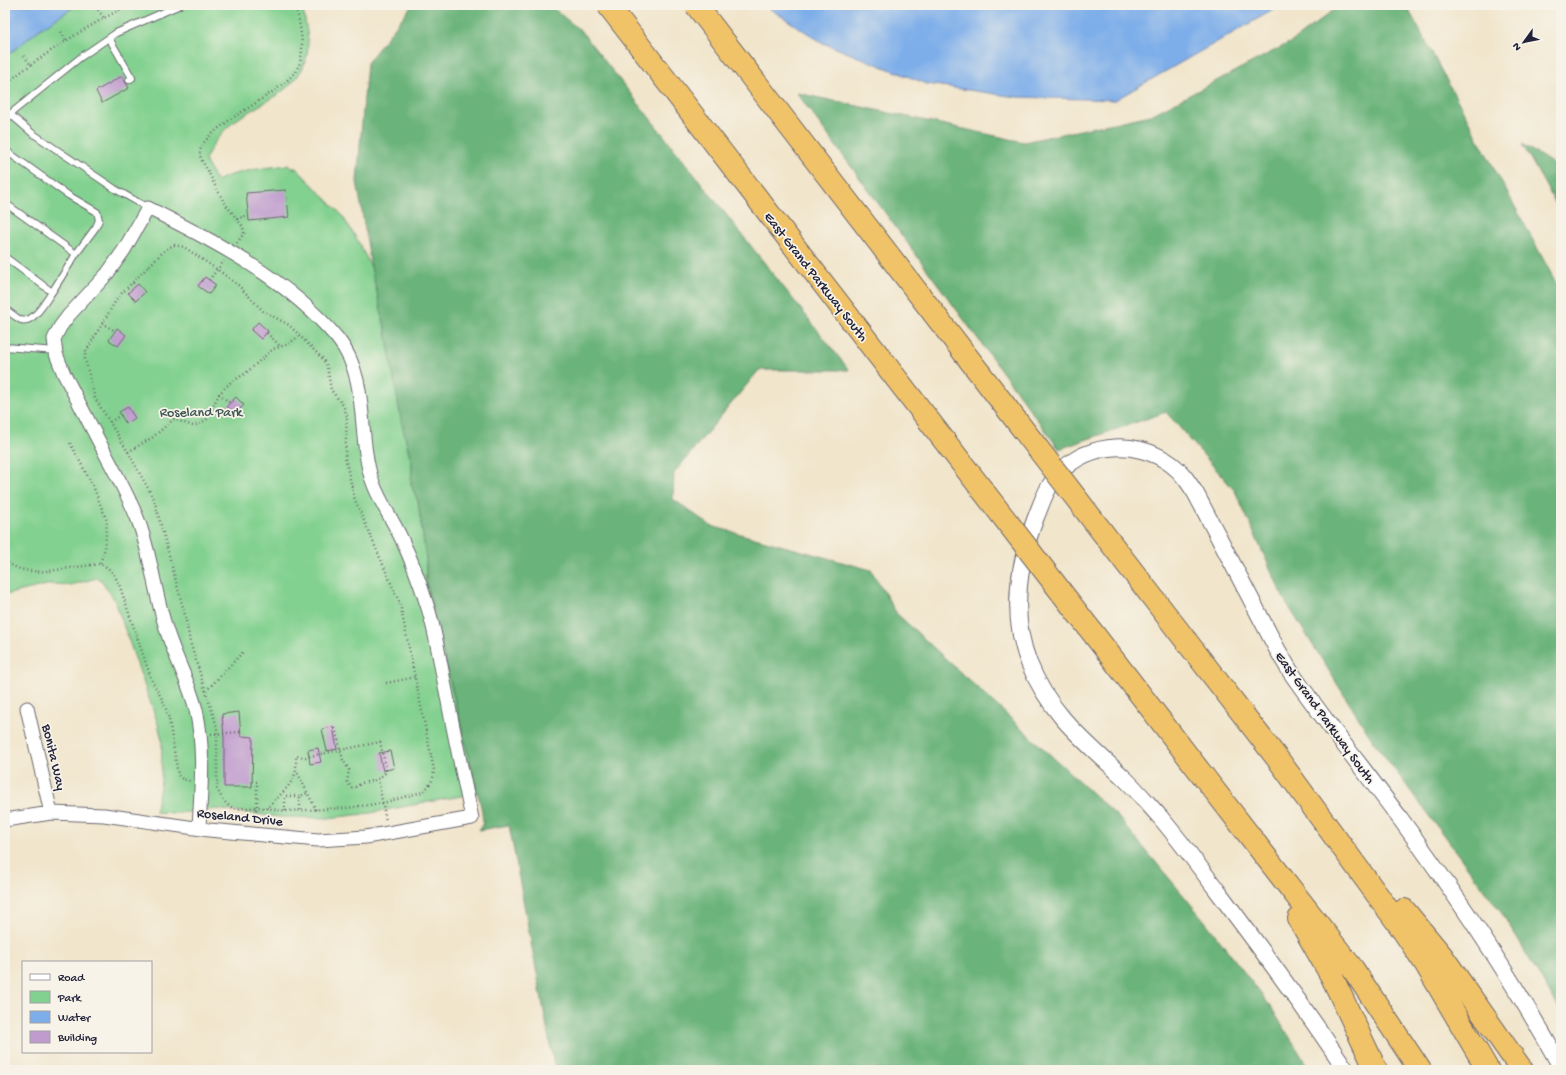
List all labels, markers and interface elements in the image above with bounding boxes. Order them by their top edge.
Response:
north arrow [1504,22,1544,62]
text: N [1510,40,1524,53]
street label: East Grand Parkway South [759,209,871,346]
park label: Roseland Park [160,405,244,422]
street label: East Grand Parkway South [1270,649,1378,788]
street label: Bonita Way [36,722,68,792]
street label: Roseland Drive [196,806,284,832]
legend [22,961,152,1053]
text: Road [58,972,85,986]
text: Park [57,992,83,1006]
text: Water [58,1012,92,1026]
text: Building [57,1032,97,1046]

